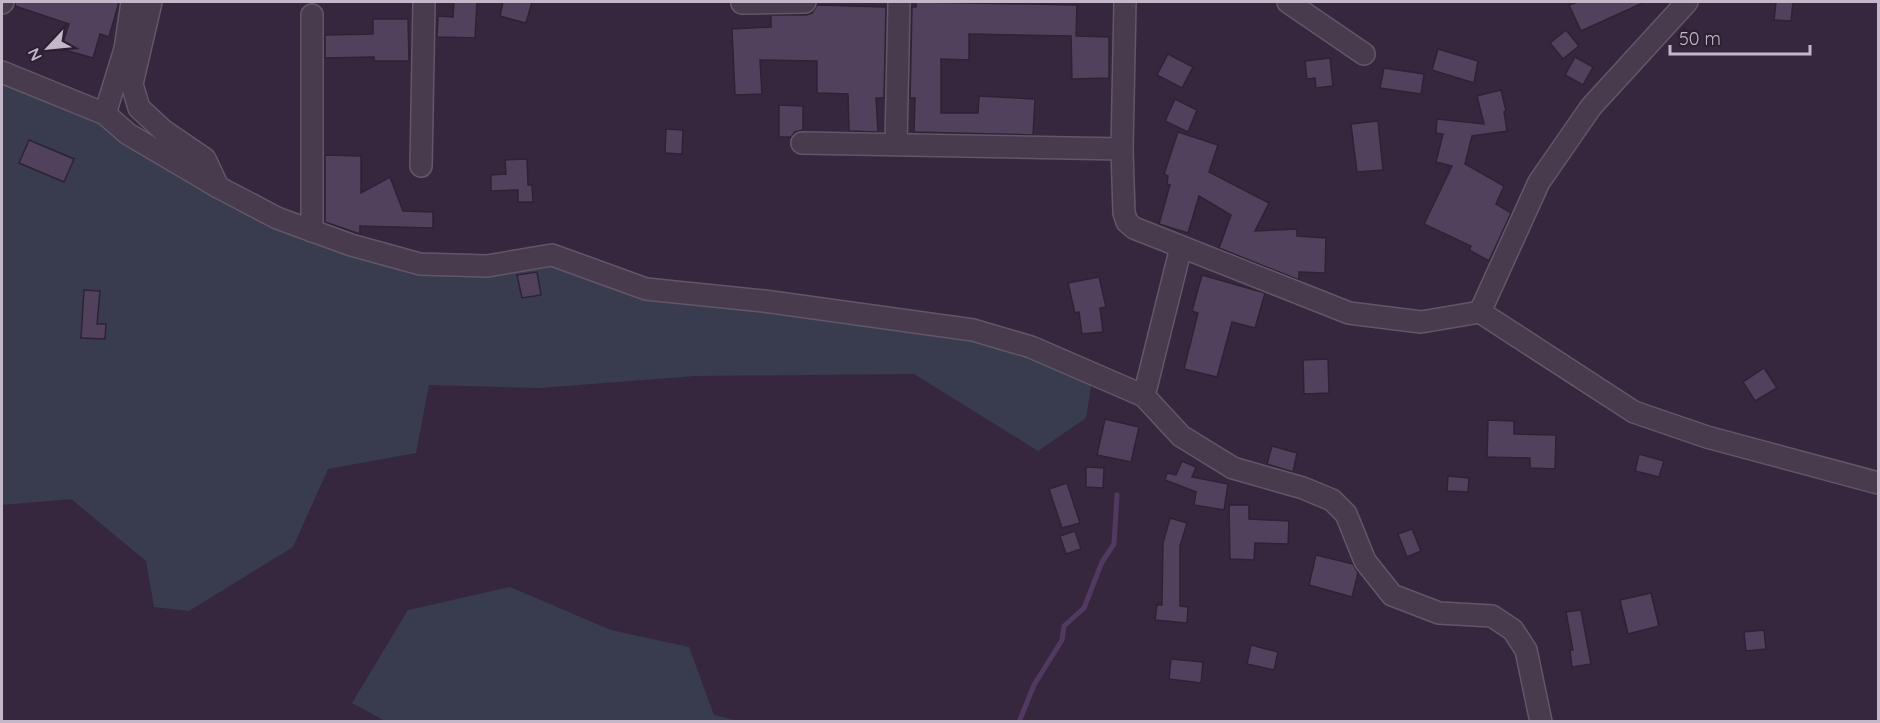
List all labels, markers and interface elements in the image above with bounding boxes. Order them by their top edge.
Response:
north arrow [18,18,78,78]
scale bar [1670,18,1810,56]
text: 50 m [1679,27,1721,50]
text: N [23,45,46,64]

